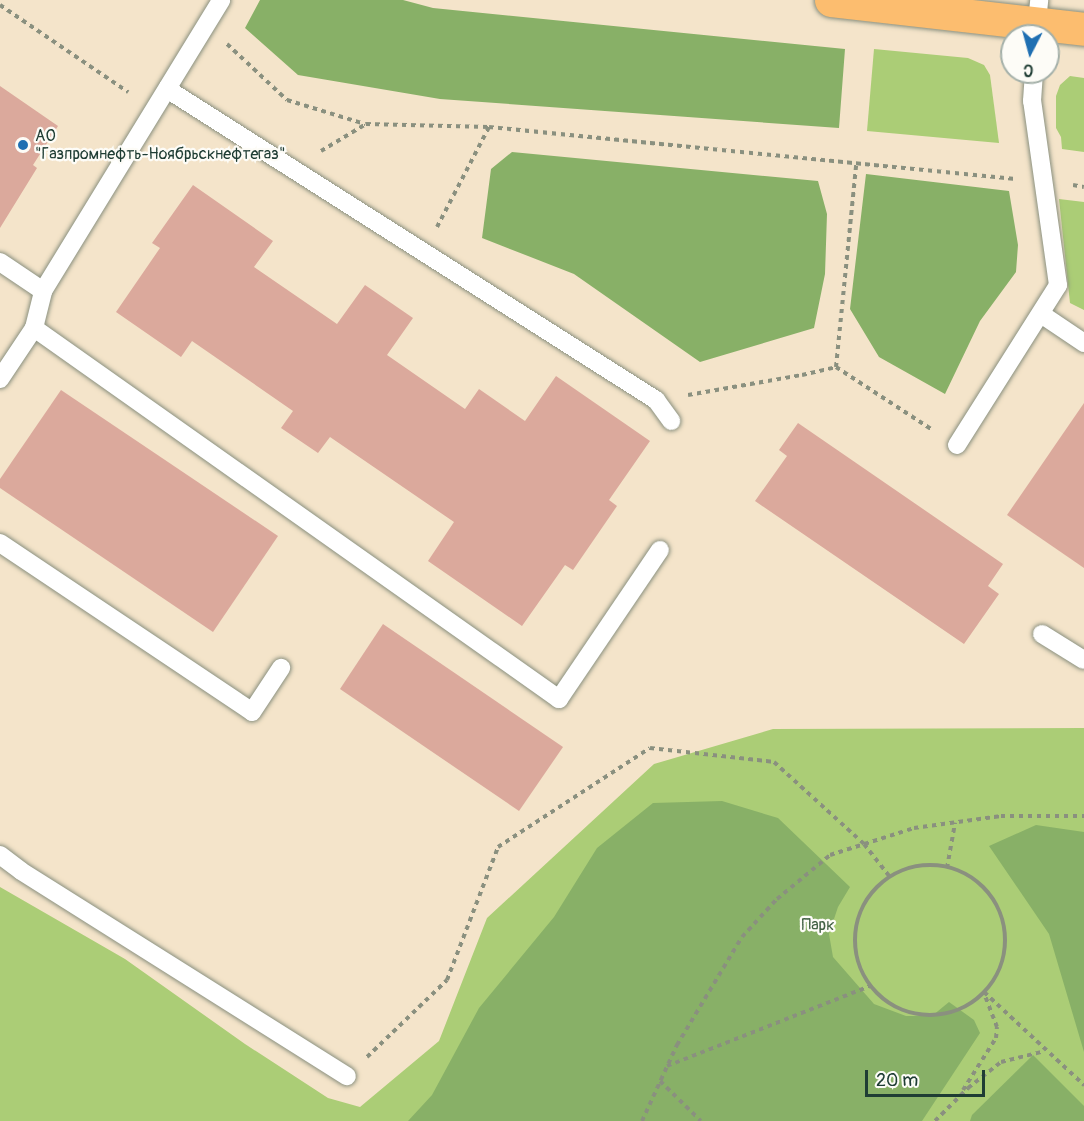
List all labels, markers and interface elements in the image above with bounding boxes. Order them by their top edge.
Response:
north arrow [1000,24,1060,84]
text: С [1022,59,1034,80]
place label: АО "Газпромнефть-Ноябрьскнефтегаз" [35,126,285,164]
marker: АО "Газпромнефть-Ноябрьскнефтегаз" [16,138,30,152]
park label: Парк [802,915,834,935]
scale bar [868,1058,988,1096]
text: 20 m [876,1069,918,1092]

